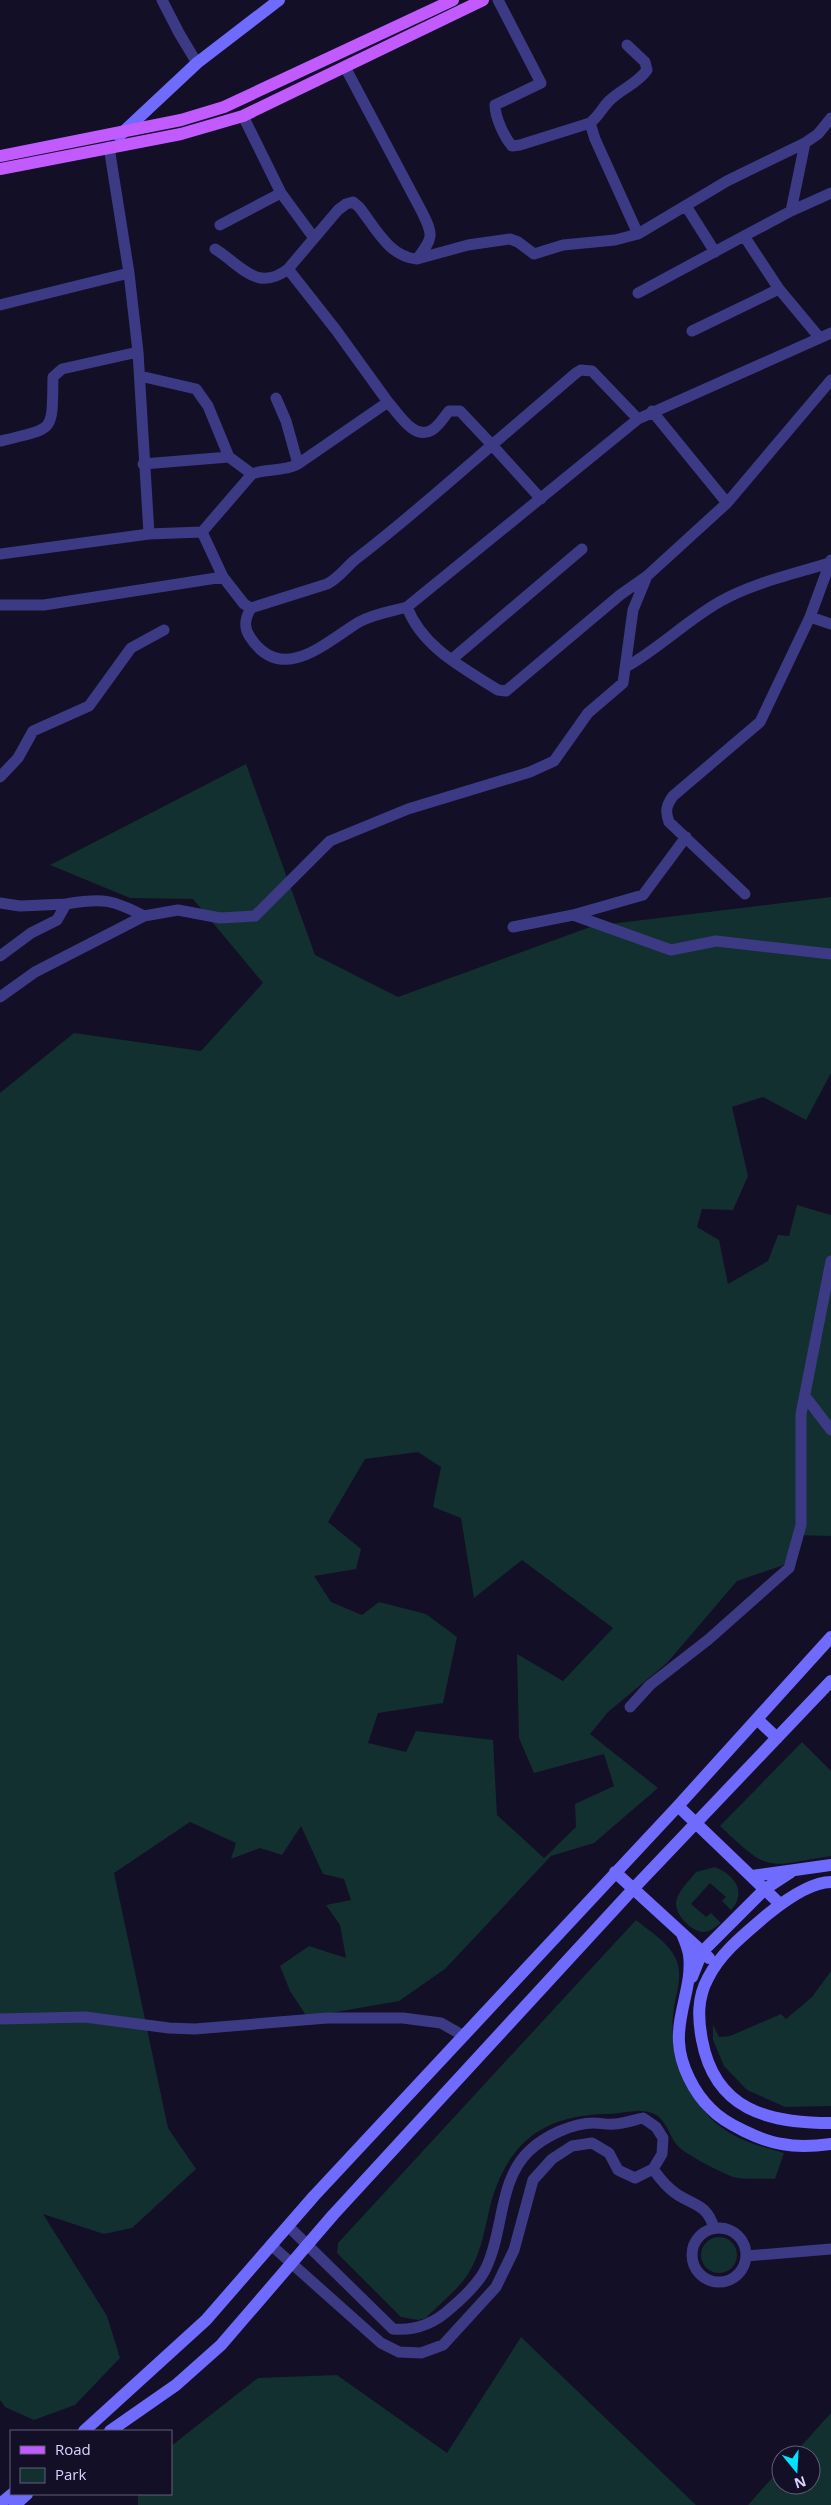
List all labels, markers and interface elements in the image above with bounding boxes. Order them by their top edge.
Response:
legend [10,2430,172,2495]
text: Road [55,2439,91,2459]
north arrow [771,2445,821,2495]
text: Park [55,2464,86,2484]
text: N [792,2472,809,2494]

